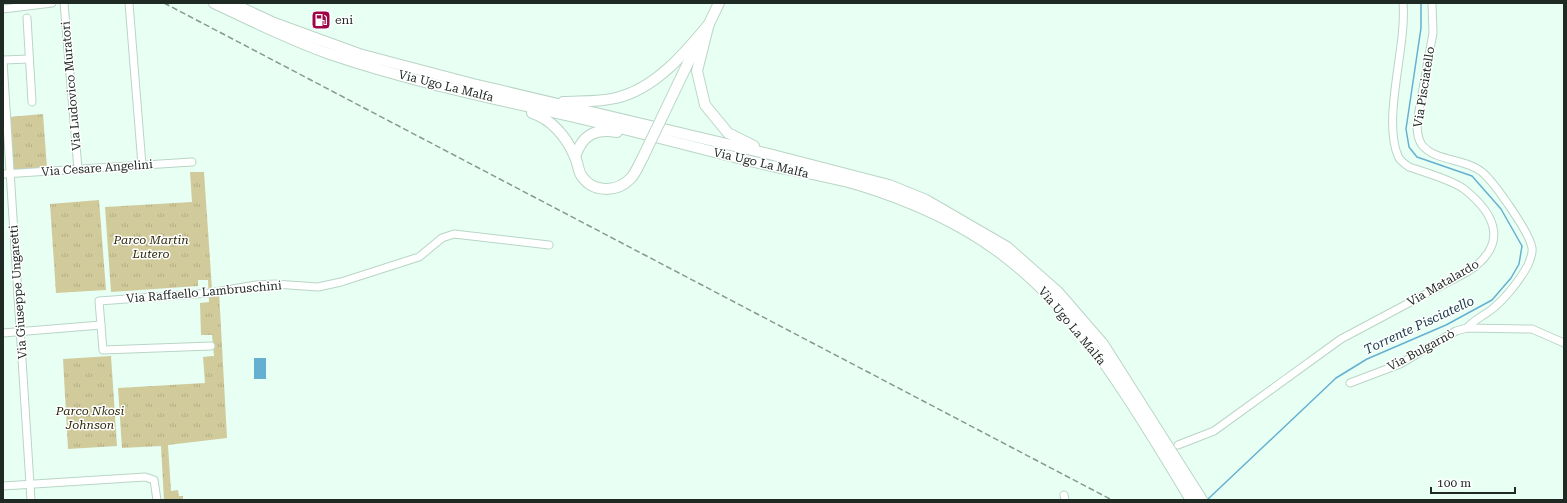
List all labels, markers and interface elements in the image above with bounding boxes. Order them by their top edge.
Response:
fuel station icon: eni [310,9,332,31]
place label: eni [335,13,353,27]
street label: Via Ludovico Muratori [58,21,84,151]
street label: Via Pisciatello [1411,46,1437,128]
street label: Via Ugo La Malfa [397,67,495,105]
street label: Via Ugo La Malfa [712,145,810,181]
street label: Via Cesare Angelini [41,157,153,179]
street label: Via Giuseppe Ungaretti [6,224,30,360]
park label: Parco Martin Lutero [112,233,189,261]
street label: Via Matalardo [1405,257,1481,309]
street label: Via Raffaello Lambruschini [126,278,283,306]
street label: Via Ugo La Malfa [1035,284,1109,368]
water label: Torrente Pisciatello [1362,293,1476,357]
street label: Via Bulgarnò [1385,326,1457,374]
park label: Parco Nkosi Johnson [55,404,124,432]
scale bar [1431,469,1515,495]
text: 100 m [1437,476,1471,490]

